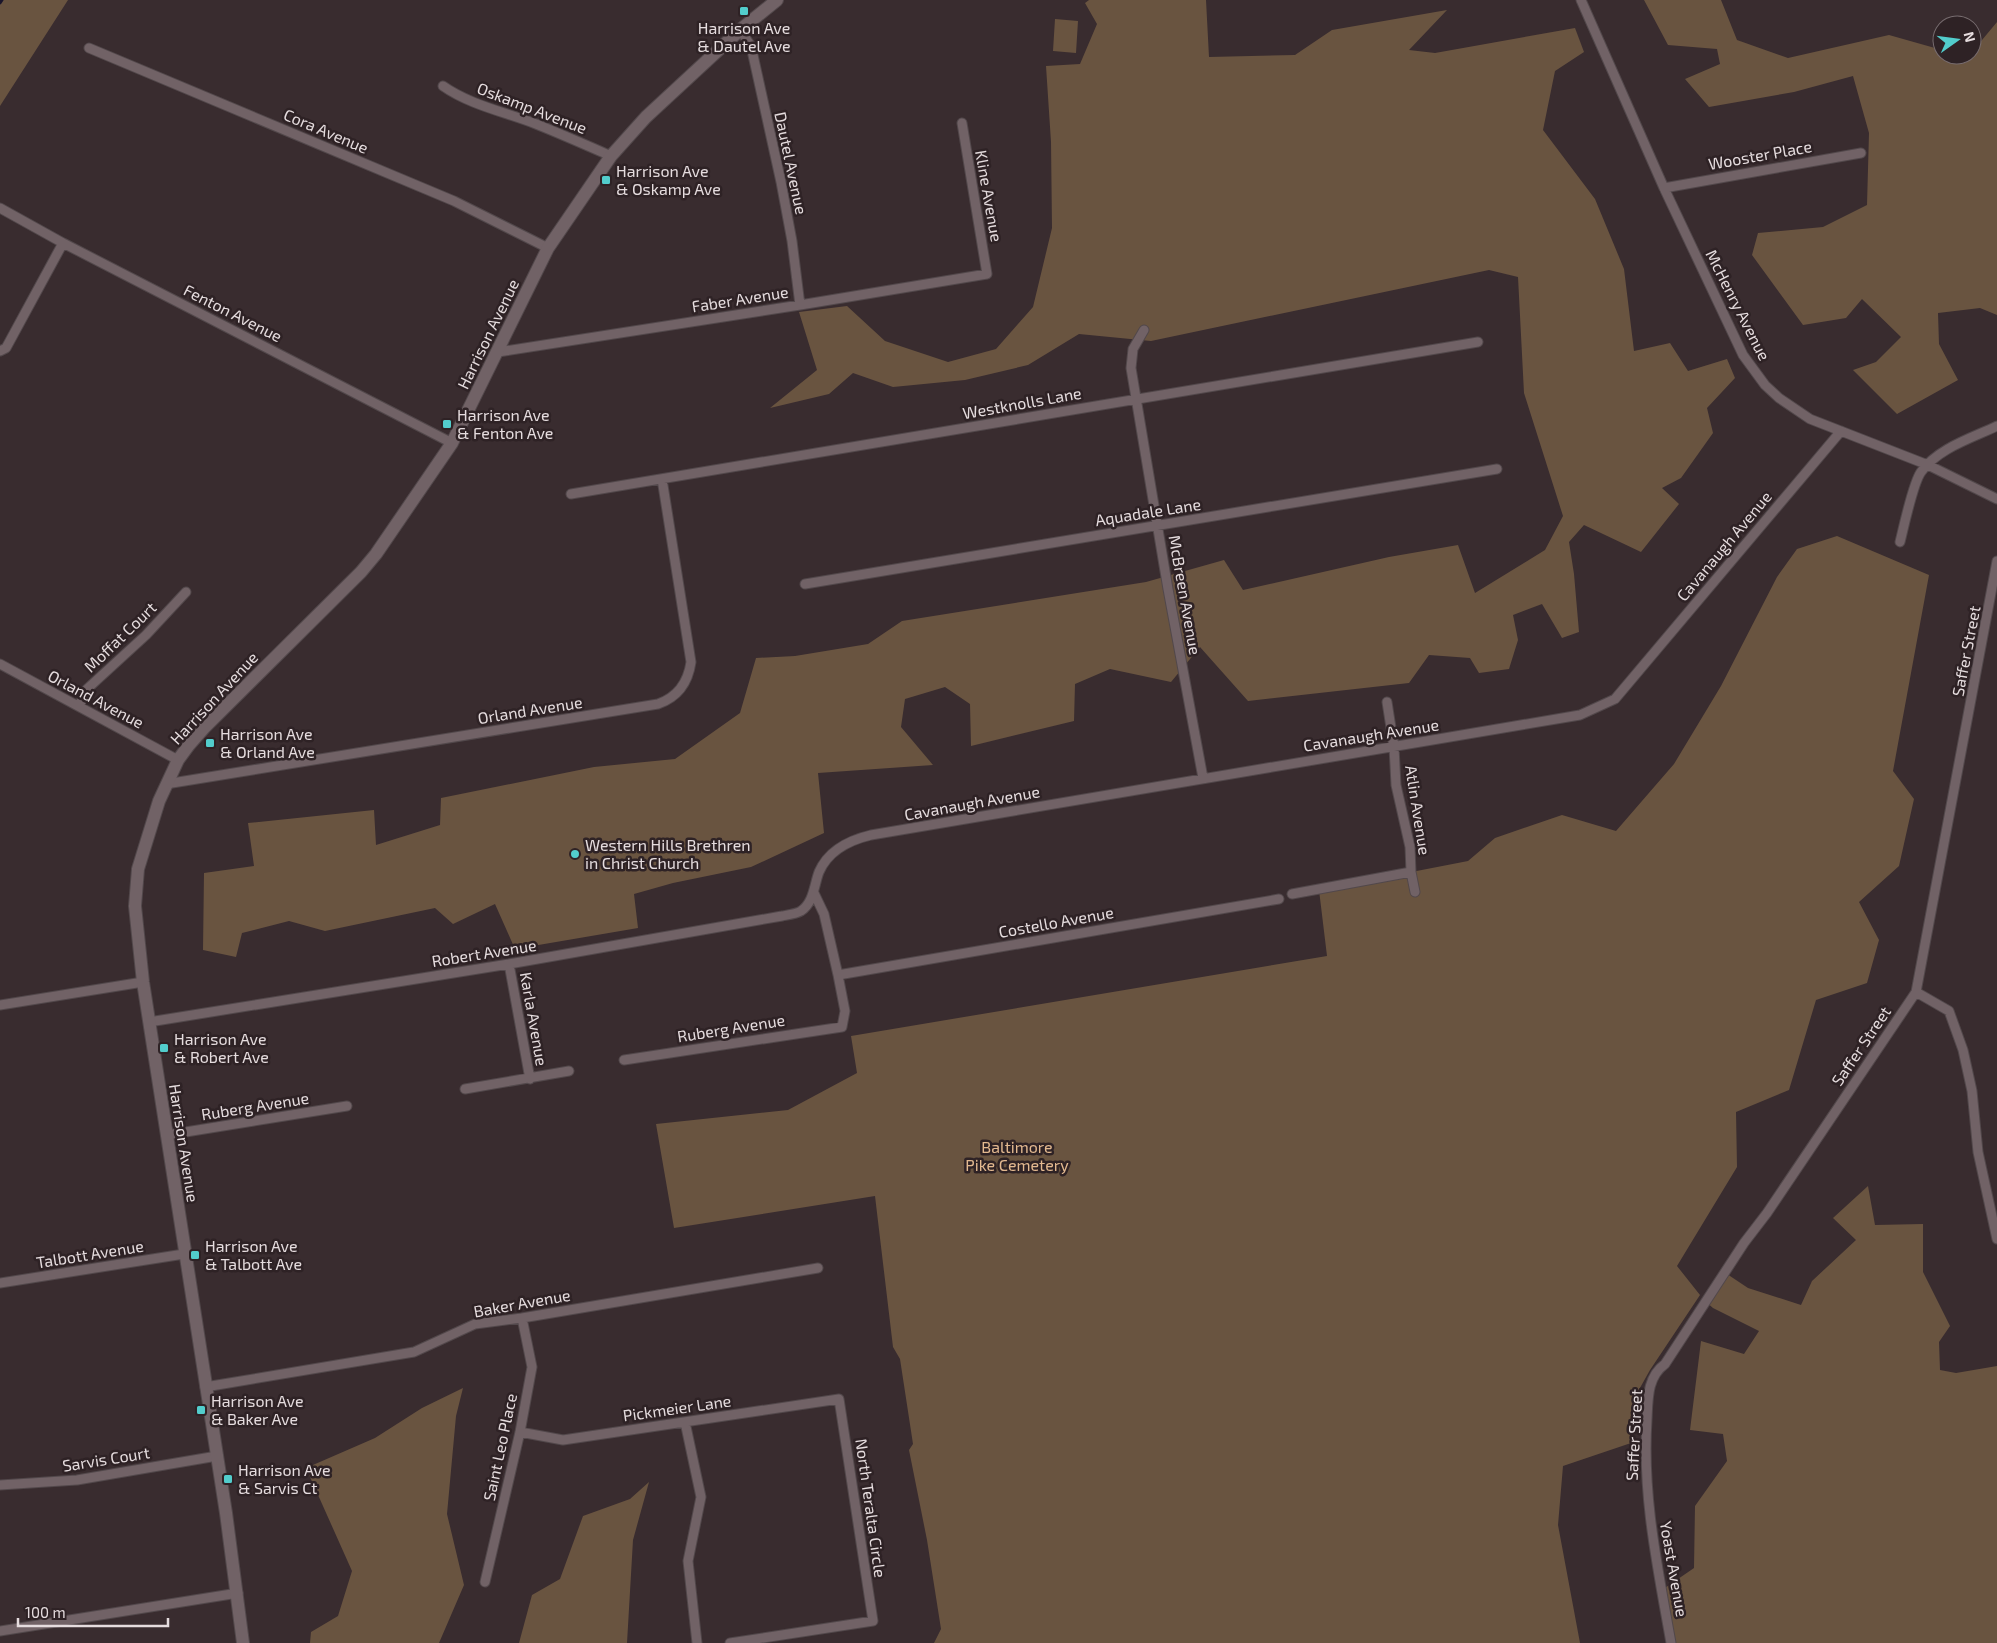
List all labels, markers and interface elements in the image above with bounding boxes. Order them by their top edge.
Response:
marker: Harrison Ave & Dautel Ave [738,5,750,17]
north arrow [1932,15,1982,65]
place label: Harrison Ave & Dautel Ave [697,18,791,55]
text: N [1961,30,1980,44]
street label: Oskamp Avenue [475,78,590,137]
street label: Cora Avenue [281,104,371,157]
street label: Dautel Avenue [771,110,812,216]
street label: Wooster Place [1707,136,1813,173]
street label: Kline Avenue [972,149,1007,243]
place label: Harrison Ave & Oskamp Ave [616,161,721,198]
marker: Harrison Ave & Oskamp Ave [600,174,612,186]
street label: McHenry Avenue [1702,246,1775,363]
street label: Harrison Avenue [453,276,522,392]
street label: Fenton Avenue [181,280,285,345]
street label: Faber Avenue [690,281,790,316]
street label: Westknolls Lane [961,383,1083,422]
place label: Harrison Ave & Fenton Ave [457,405,553,442]
marker: Harrison Ave & Fenton Ave [441,418,453,430]
street label: Cavanaugh Avenue [1672,487,1775,604]
street label: Aquadale Lane [1094,494,1202,529]
street label: McBreen Avenue [1166,534,1205,656]
street label: Moffat Court [80,598,160,676]
street label: Saffer Street [1947,604,1984,698]
street label: Harrison Avenue [166,647,261,748]
street label: Orland Avenue [45,665,147,732]
street label: Orland Avenue [476,692,584,727]
street label: Cavanaugh Avenue [1302,714,1440,755]
place label: Harrison Ave & Orland Ave [220,724,315,761]
marker: Harrison Ave & Orland Ave [204,737,216,749]
street label: Atlin Avenue [1402,764,1435,856]
street label: Cavanaugh Avenue [903,781,1041,824]
place label: Western Hills Brethren in Christ Church [585,835,751,872]
marker: Western Hills Brethren in Christ Church [569,848,581,860]
street label: Costello Avenue [997,902,1115,941]
street label: Robert Avenue [430,935,538,970]
street label: Karla Avenue [517,970,552,1067]
street label: Saffer Street [1827,1002,1894,1089]
street label: Ruberg Avenue [676,1010,786,1045]
place label: Harrison Ave & Robert Ave [174,1029,269,1066]
marker: Harrison Ave & Robert Ave [158,1042,170,1054]
street label: Harrison Avenue [166,1082,203,1203]
street label: Ruberg Avenue [200,1088,310,1123]
park label: Baltimore Pike Cemetery [965,1137,1069,1174]
street label: Talbott Avenue [35,1236,145,1271]
place label: Harrison Ave & Talbott Ave [205,1236,302,1273]
marker: Harrison Ave & Talbott Ave [189,1249,201,1261]
street label: Baker Avenue [472,1285,572,1320]
street label: Saffer Street [1622,1389,1645,1481]
place label: Harrison Ave & Baker Ave [211,1391,304,1428]
street label: Saint Leo Place [479,1391,520,1502]
street label: Pickmeier Lane [622,1391,732,1425]
marker: Harrison Ave & Baker Ave [195,1404,207,1416]
street label: North Teralta Circle [852,1437,891,1579]
street label: Sarvis Court [61,1442,151,1475]
place label: Harrison Ave & Sarvis Ct [238,1460,331,1497]
marker: Harrison Ave & Sarvis Ct [222,1473,234,1485]
street label: Yoast Avenue [1657,1520,1692,1618]
scale bar [18,1596,168,1628]
text: 100 m [25,1603,66,1621]

